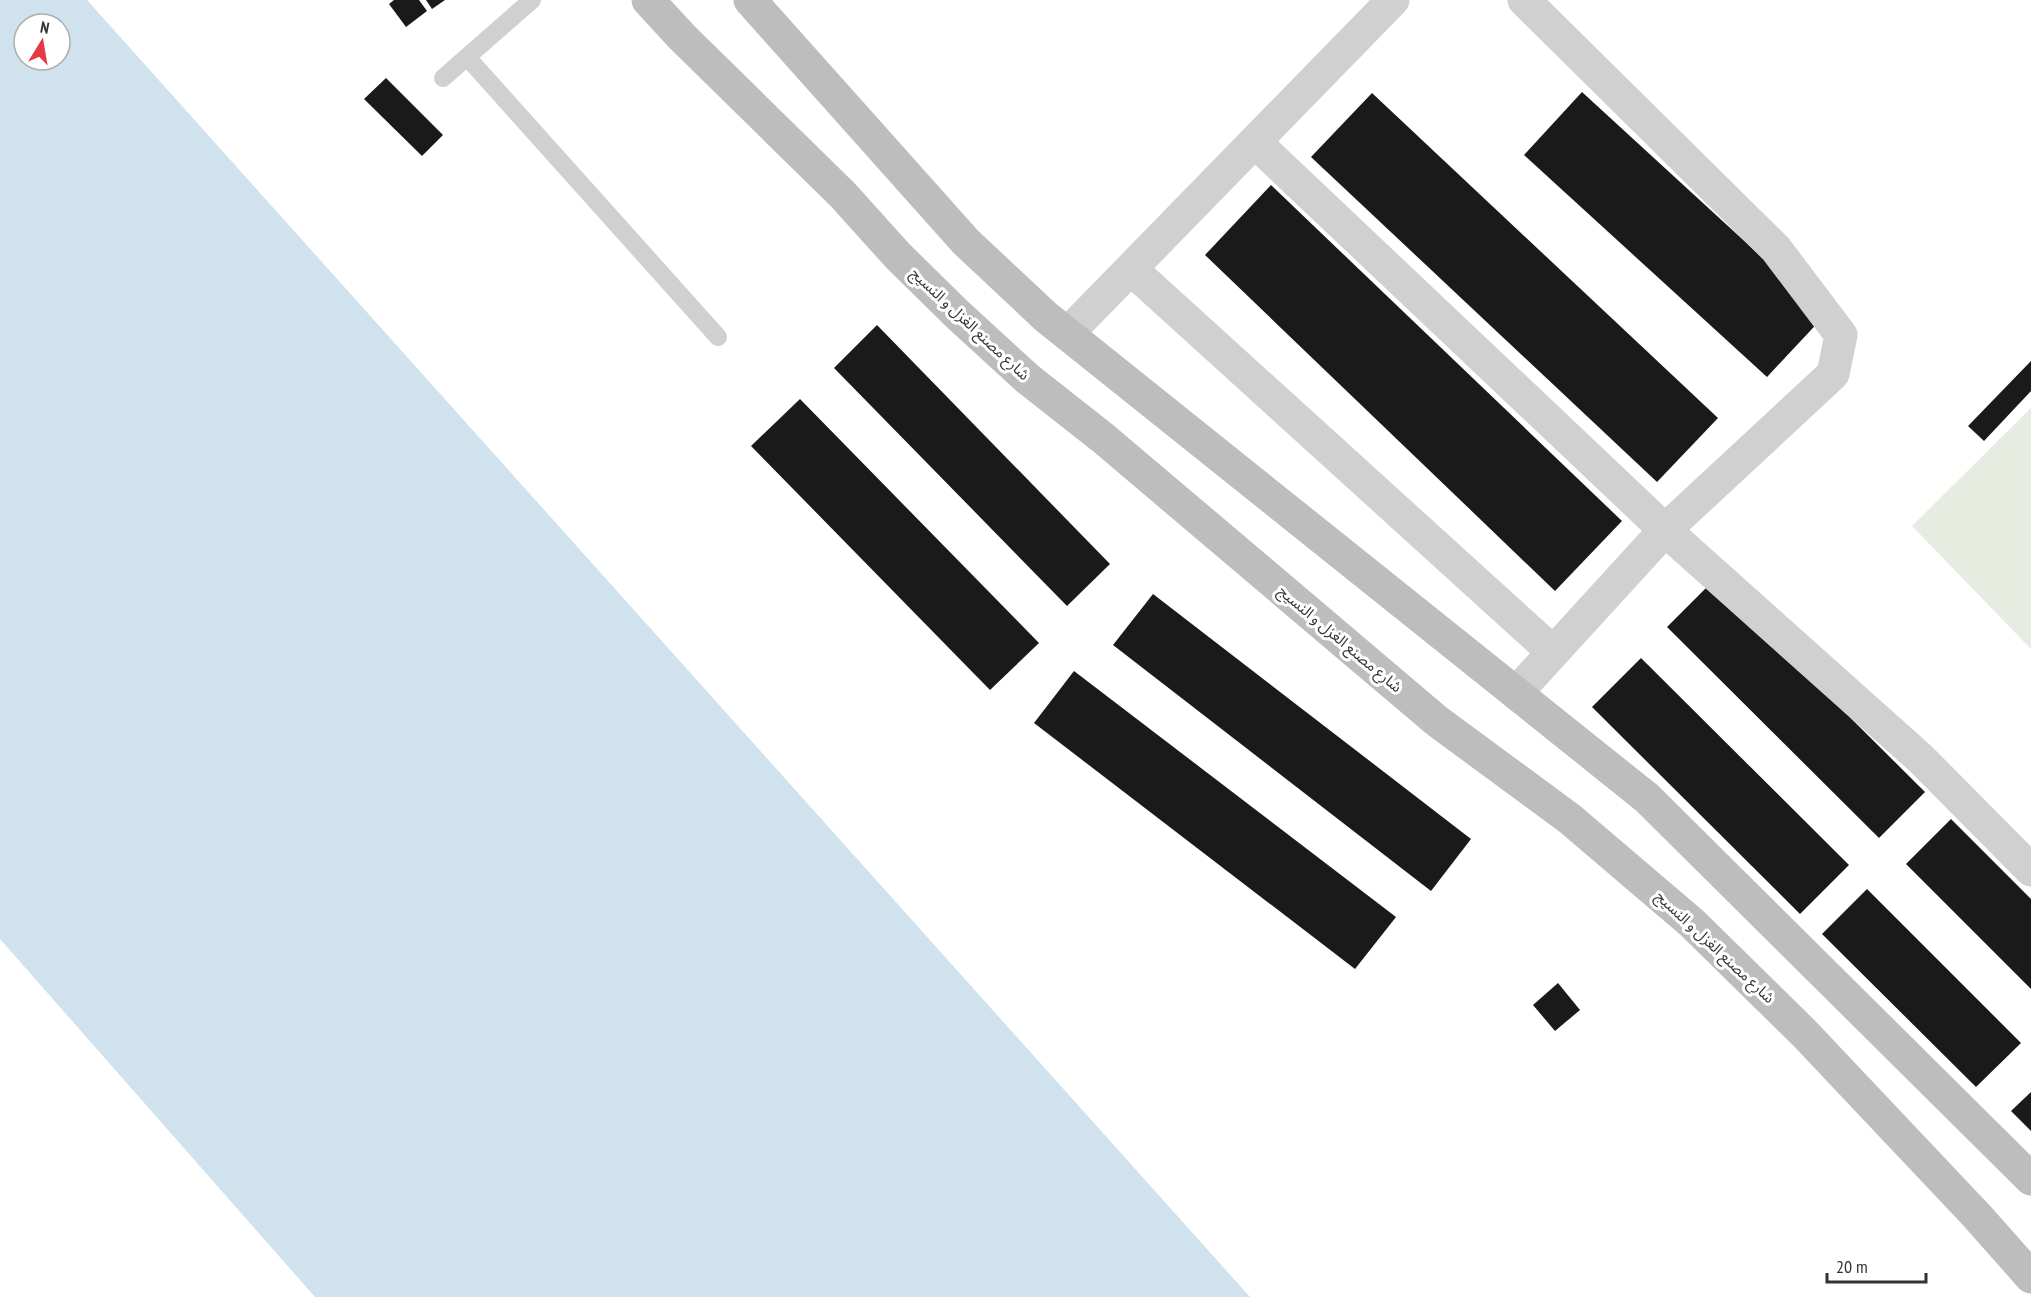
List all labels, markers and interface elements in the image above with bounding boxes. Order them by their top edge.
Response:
north arrow [12,12,72,72]
text: N [39,17,51,38]
street label: شارع مصنع الغزل و النسيج [905,263,1034,386]
street label: شارع مصنع الغزل و النسيج [1272,581,1406,699]
street label: شارع مصنع الغزل و النسيج [1650,886,1779,1009]
scale bar [1827,1246,1926,1284]
text: 20 m [1836,1255,1868,1278]

